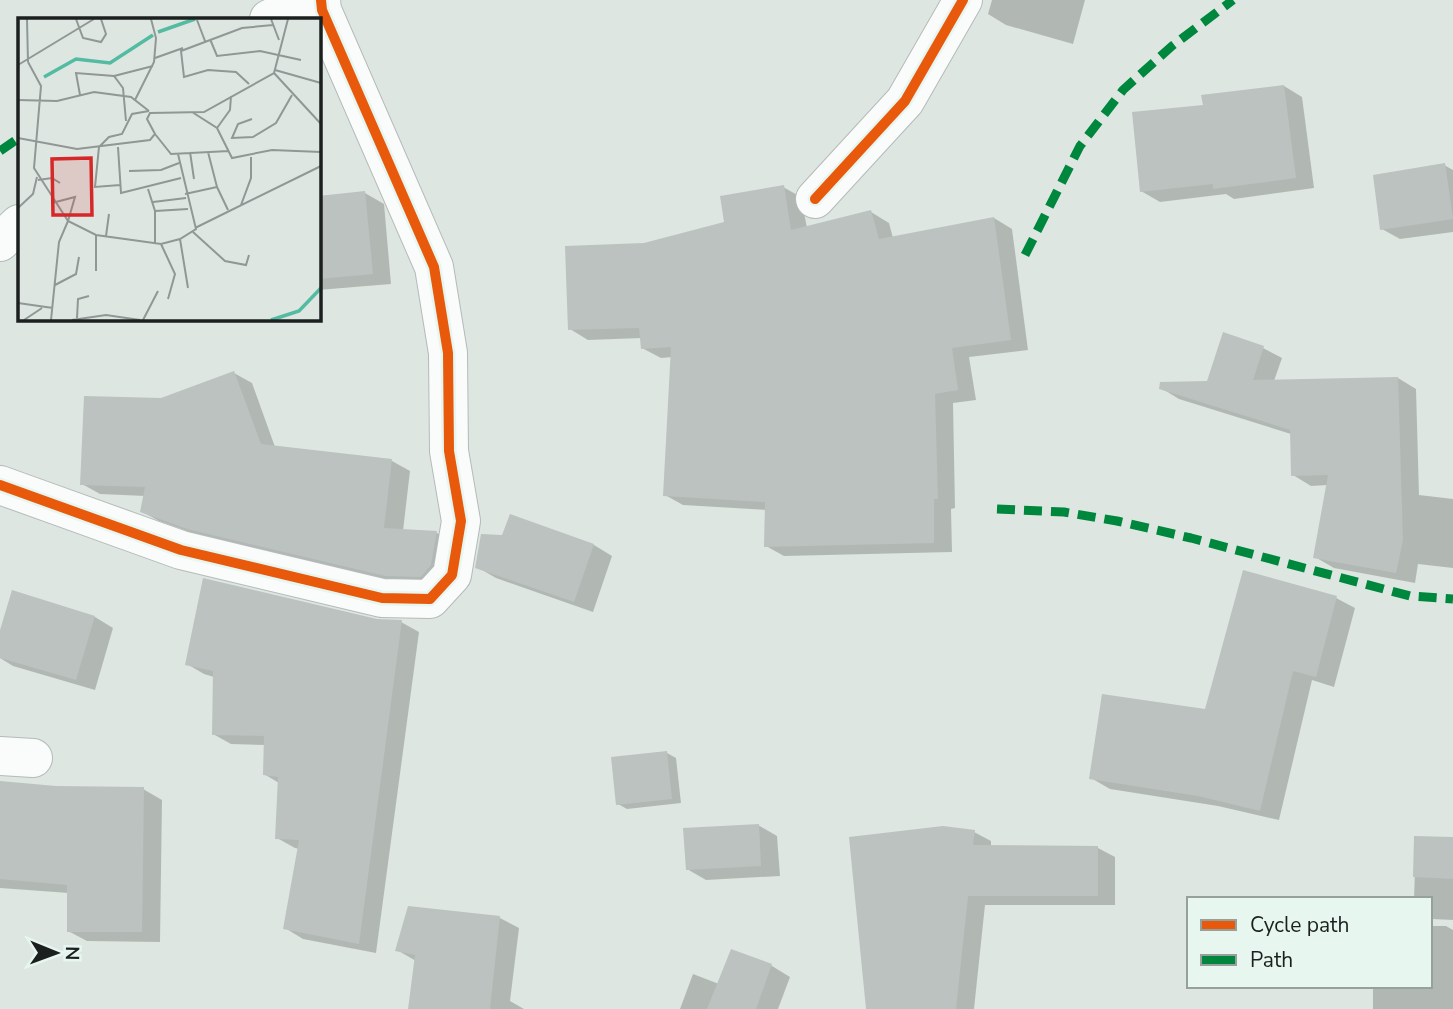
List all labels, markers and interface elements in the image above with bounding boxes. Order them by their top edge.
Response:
inset map [18,18,320,320]
legend [1187,897,1432,988]
text: Cycle path [1250,911,1349,939]
north arrow [21,918,91,988]
text: N [59,946,85,961]
text: Path [1250,946,1293,974]

